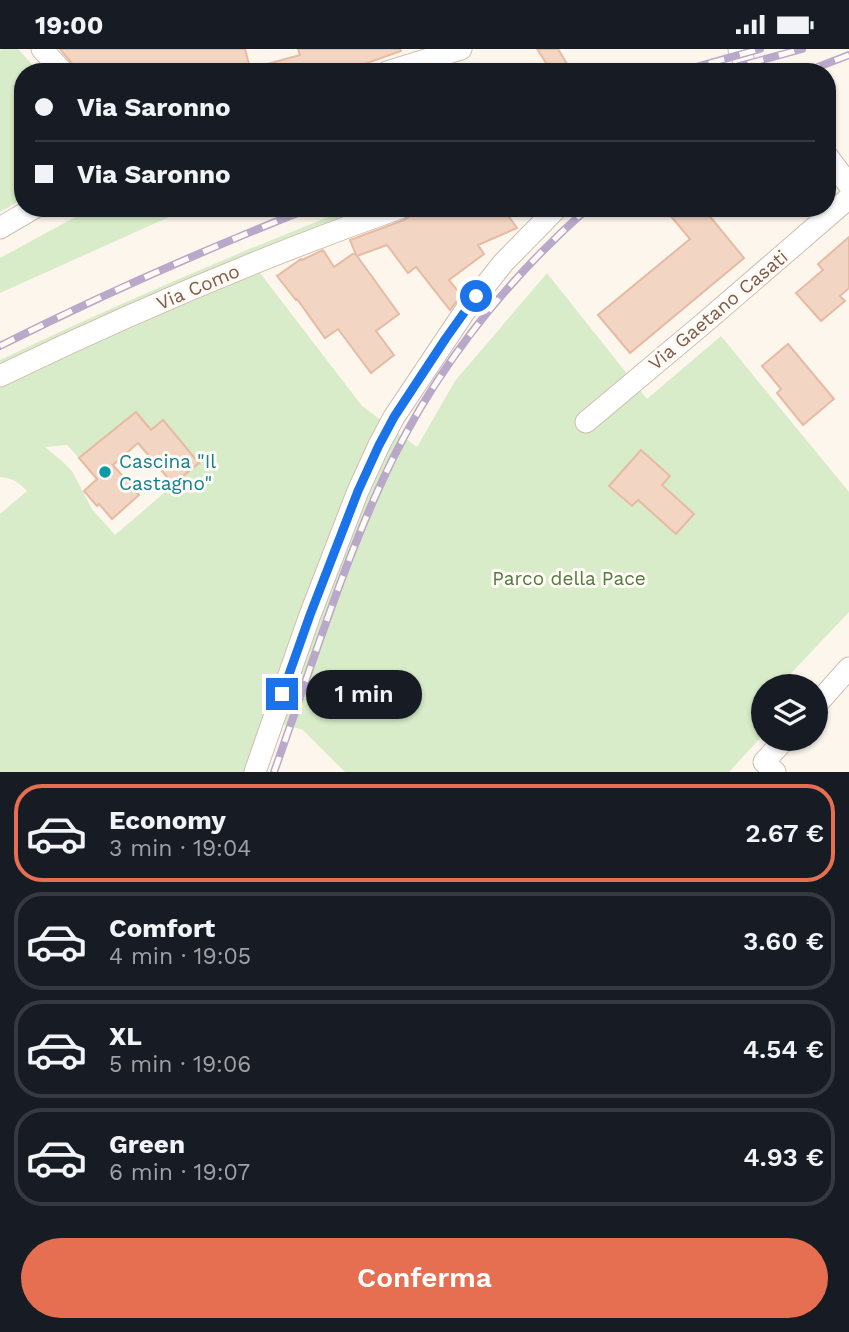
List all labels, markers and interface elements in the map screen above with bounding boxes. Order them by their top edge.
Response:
text: 19:00 [35,10,104,40]
text: Via Saronno [77,92,231,122]
text: Via Saronno [77,159,231,189]
street label: Via Gaetano Casati [644,245,792,375]
street label: Via Como [153,259,243,315]
route start [460,280,492,312]
place label: Cascina "Il Castagno" [119,450,216,495]
marker: Cascina "Il Castagno" [97,464,113,480]
park label: Parco della Pace [492,567,646,590]
callout: 1 min [306,669,422,719]
map controls [751,674,828,751]
button: layers [751,674,828,751]
route end [266,678,298,710]
text: 1 min [334,681,394,708]
icon: car [25,802,88,865]
text: Economy [109,805,226,835]
text: 2.67 € [745,818,824,848]
text: 3 min · 19:04 [109,835,251,862]
icon: car [25,910,88,973]
text: Comfort [109,913,215,943]
text: 3.60 € [743,926,824,956]
text: 4 min · 19:05 [109,943,251,970]
icon: car [25,1018,88,1081]
text: XL [109,1021,142,1051]
text: 4.54 € [743,1034,824,1064]
text: 5 min · 19:06 [109,1051,251,1078]
icon: car [25,1126,88,1189]
text: Green [109,1129,185,1159]
text: 4.93 € [743,1142,824,1172]
text: 6 min · 19:07 [109,1159,250,1186]
button: Conferma [21,1238,828,1318]

